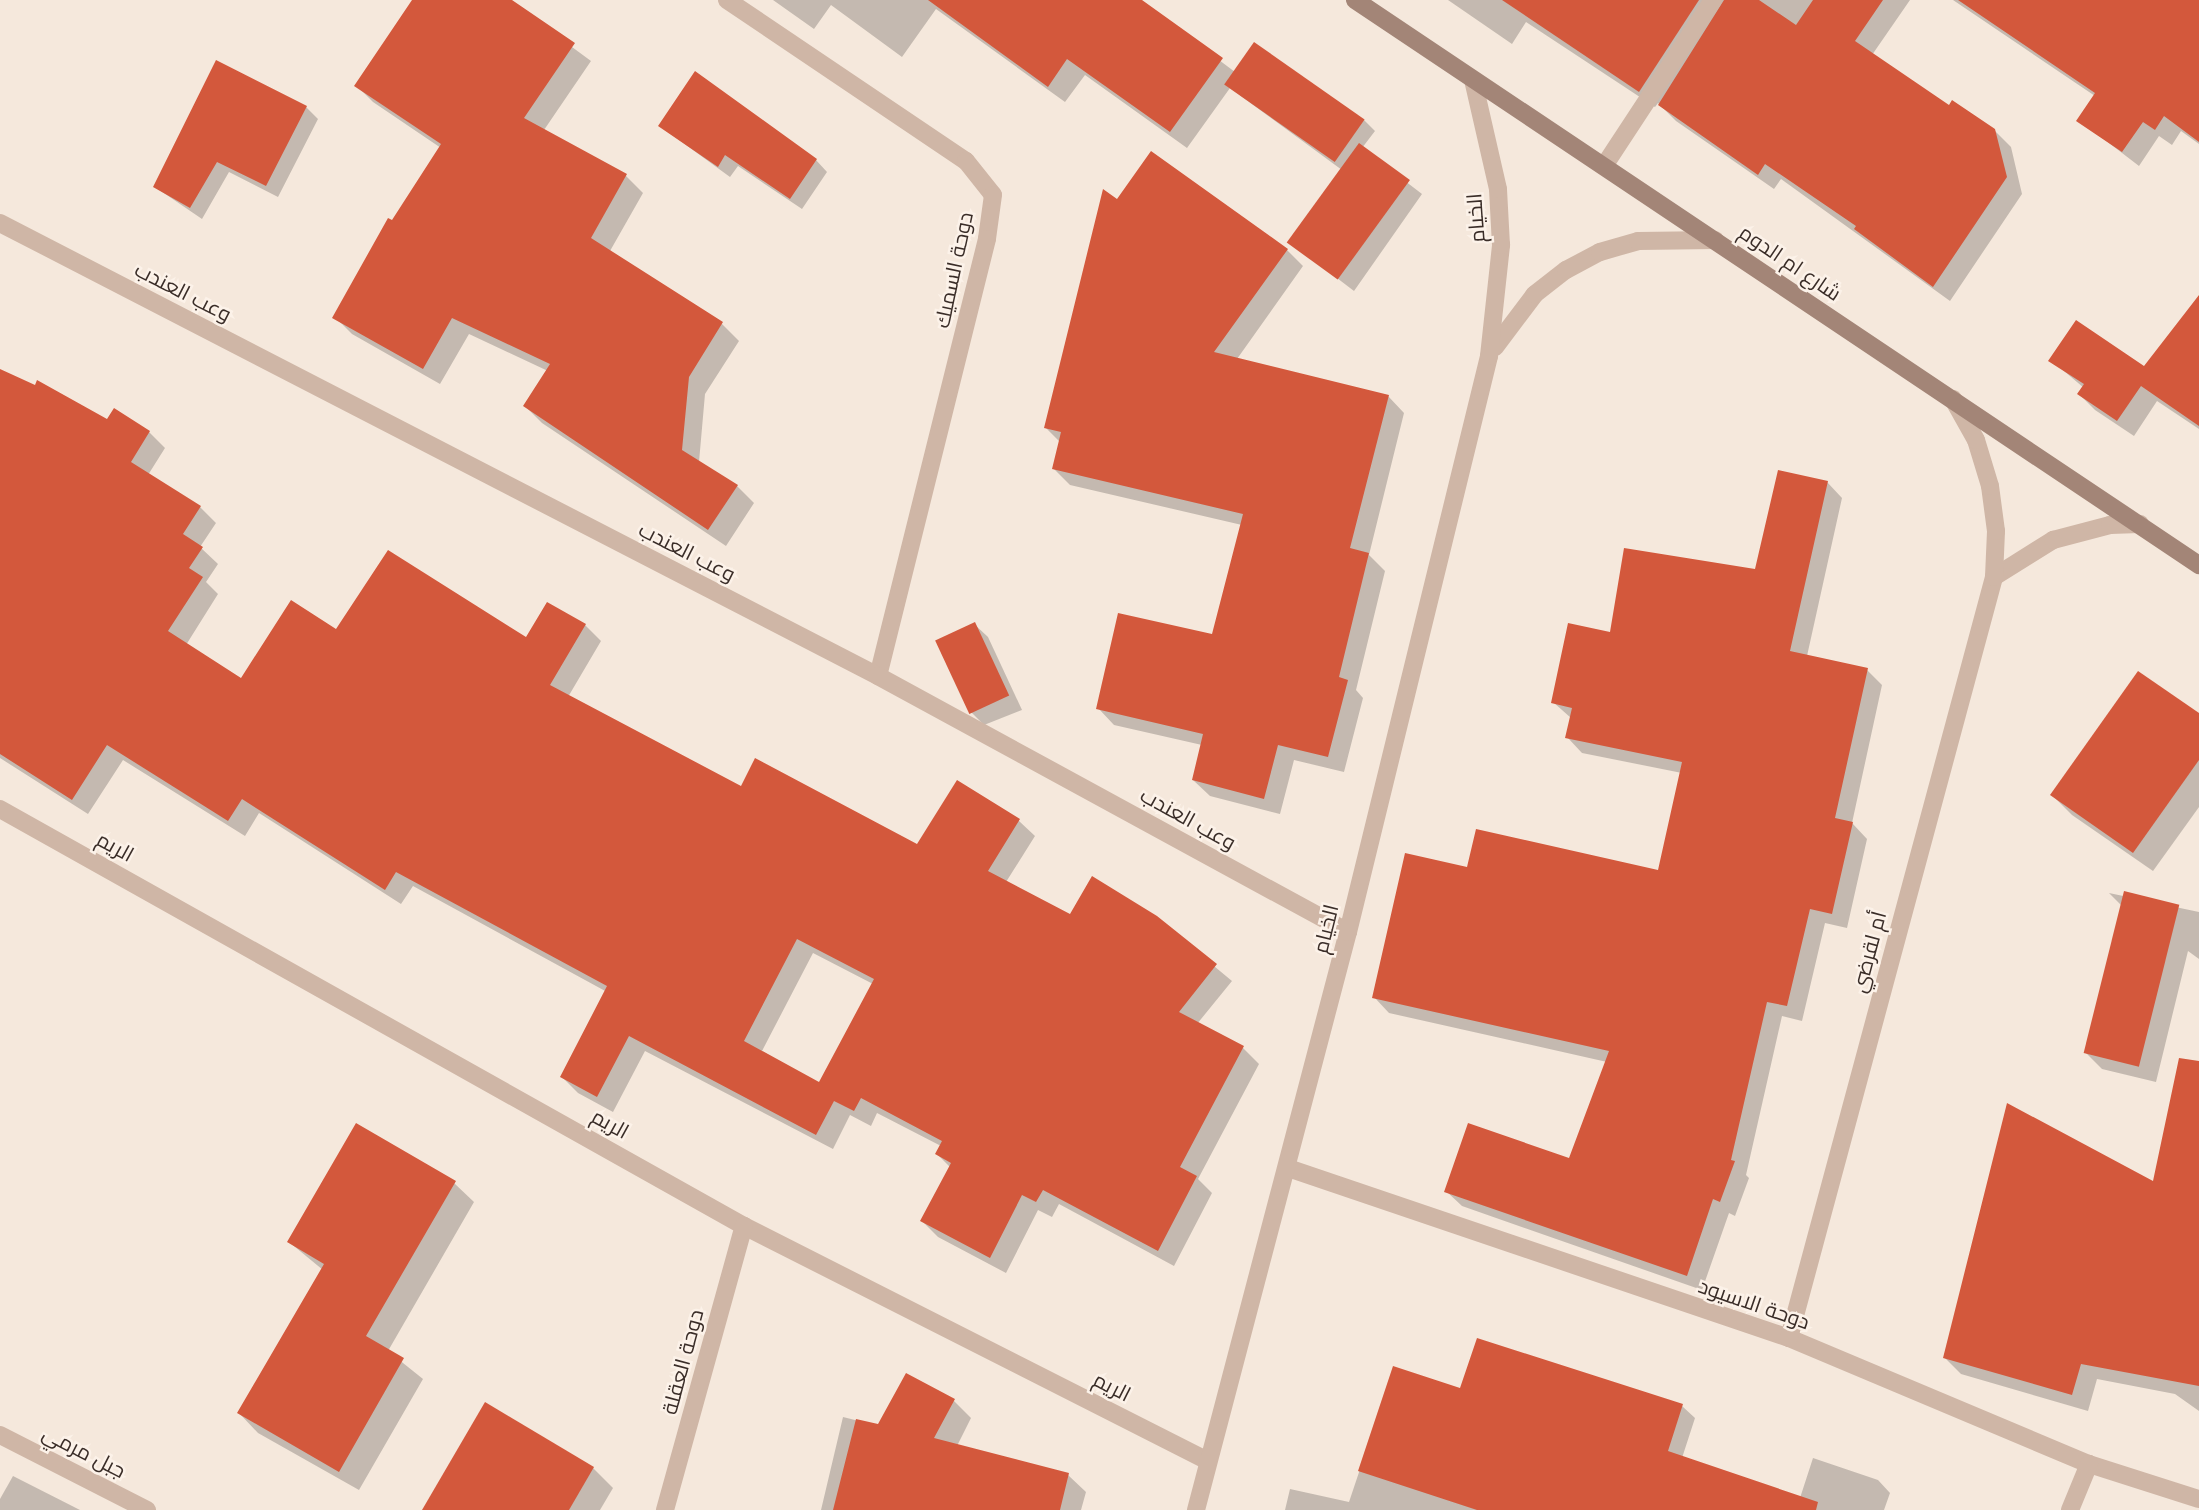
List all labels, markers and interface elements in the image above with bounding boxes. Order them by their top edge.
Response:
street label: الخيام [1462,192,1490,244]
street label: دوحة السميك [929,210,979,330]
street label: شارع ام الدوم [1734,220,1846,306]
street label: وعب العندب [130,257,236,327]
street label: وعب العندب [634,517,740,587]
street label: وعب العندب [1136,782,1240,856]
street label: الريم [92,827,138,867]
street label: الخيام [1308,902,1344,956]
street label: أم لقرضي [1846,909,1892,995]
street label: الريم [587,1104,633,1144]
street label: دوحة الاسيود [1695,1273,1813,1335]
street label: دوحة العقلة [657,1307,709,1417]
street label: الريم [1089,1367,1135,1407]
street label: جبل مرمي [38,1420,130,1484]

